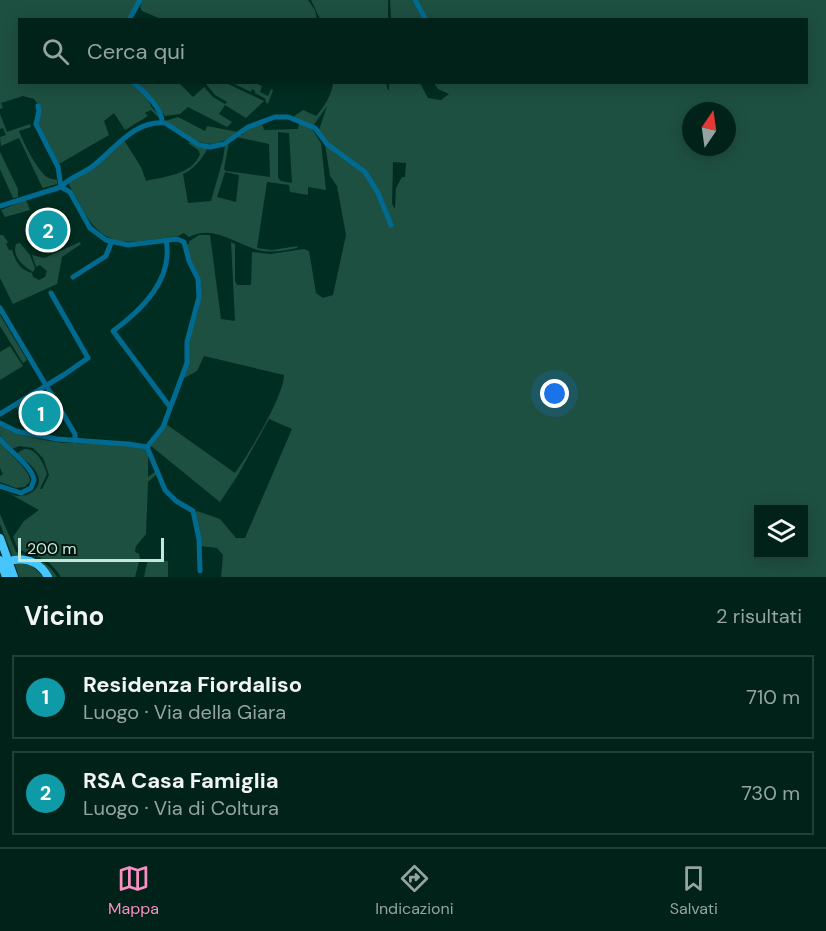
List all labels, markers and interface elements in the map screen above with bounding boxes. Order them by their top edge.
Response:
search box [18,18,808,84]
icon: search [39,35,72,68]
text: Cerca qui [87,37,185,66]
north arrow [682,102,736,156]
pin: 2 [28,208,68,252]
your location [540,379,569,408]
pin: 1 [22,390,60,436]
map controls [754,505,808,559]
button: layers [754,505,808,559]
scale bar [18,535,164,562]
text: 200 m [27,538,76,559]
text: Vicino [24,599,104,633]
text: 2 risultati [716,603,802,629]
text: Residenza Fiordaliso [83,670,302,699]
text: 1 [42,684,49,710]
text: 710 m [746,684,800,710]
text: Luogo · Via della Giara [83,699,286,725]
text: RSA Casa Famiglia [83,766,279,795]
text: 2 [40,780,51,806]
text: 730 m [741,780,800,806]
text: Luogo · Via di Coltura [83,795,279,821]
tab: Mappa [108,862,159,919]
tab: Indicazioni [375,862,454,919]
tab: Salvati [670,862,718,919]

